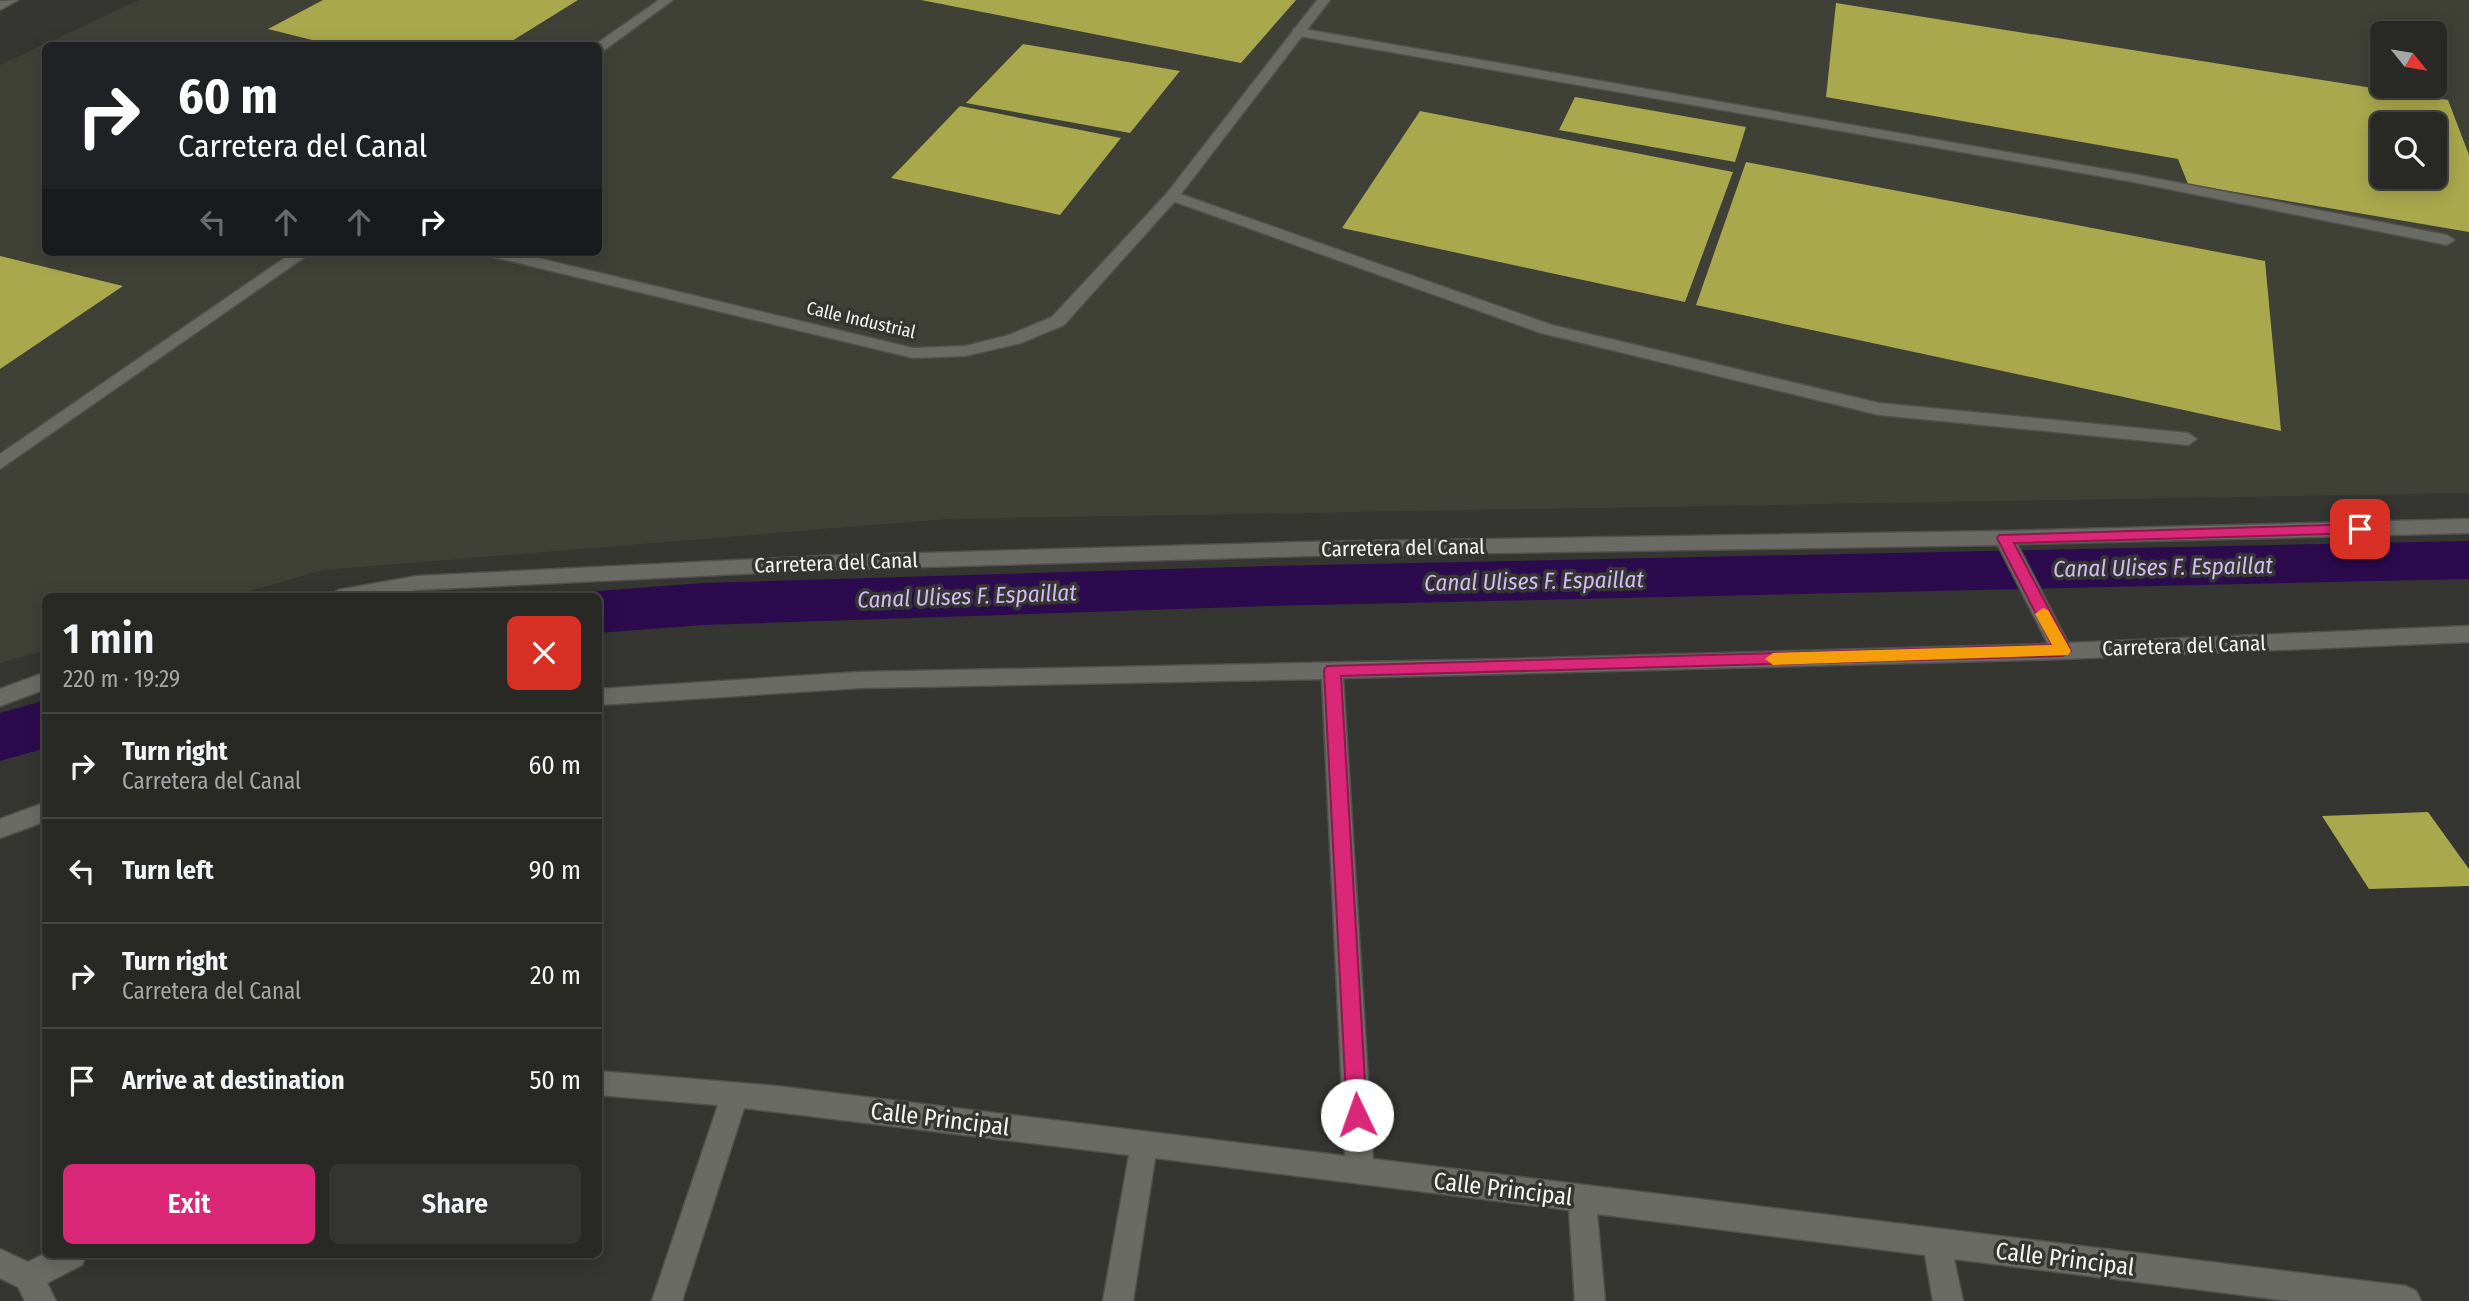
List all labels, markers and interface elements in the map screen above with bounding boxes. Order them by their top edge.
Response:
north arrow [2370,21,2446,98]
map controls [2370,21,2447,189]
text: 60 m [178,67,278,126]
icon: right [63,70,154,161]
button: search [2370,112,2447,189]
text: Carretera del Canal [178,127,427,165]
icon: left [194,203,232,241]
icon: ahead [267,203,305,241]
icon: ahead [340,203,378,241]
icon: right [413,203,451,241]
street label: Calle Industrial [804,297,918,343]
pin [2330,499,2390,559]
icon: arrive [2341,510,2379,548]
street label: Carretera del Canal [1321,534,1485,562]
street label: Carretera del Canal [754,547,919,579]
water label: Canal Ulises F. Espaillat [2053,551,2274,583]
water label: Canal Ulises F. Espaillat [1424,565,1645,597]
water label: Canal Ulises F. Espaillat [857,578,1078,614]
text: 1 min [63,614,154,664]
button: close [507,616,581,690]
street label: Carretera del Canal [2102,630,2267,662]
text: 220 m · 19:29 [63,665,180,693]
text: Turn right [122,736,228,767]
icon: right [63,747,101,785]
text: 60 m [528,750,581,781]
text: Carretera del Canal [122,767,301,795]
icon: left [63,852,101,890]
text: Turn left [122,855,214,886]
text: 90 m [529,855,581,886]
text: Turn right [122,946,228,977]
icon: right [63,957,101,995]
text: 20 m [530,960,581,991]
text: Carretera del Canal [122,977,301,1005]
icon: arrive [63,1062,101,1100]
text: Arrive at destination [122,1065,345,1096]
text: 50 m [529,1065,581,1096]
position arrow [1320,1078,1394,1152]
street label: Calle Principal [869,1097,1011,1141]
button: Exit [63,1164,315,1244]
button: Share [329,1164,581,1244]
street label: Calle Principal [1432,1167,1574,1211]
street label: Calle Principal [1994,1237,2136,1281]

